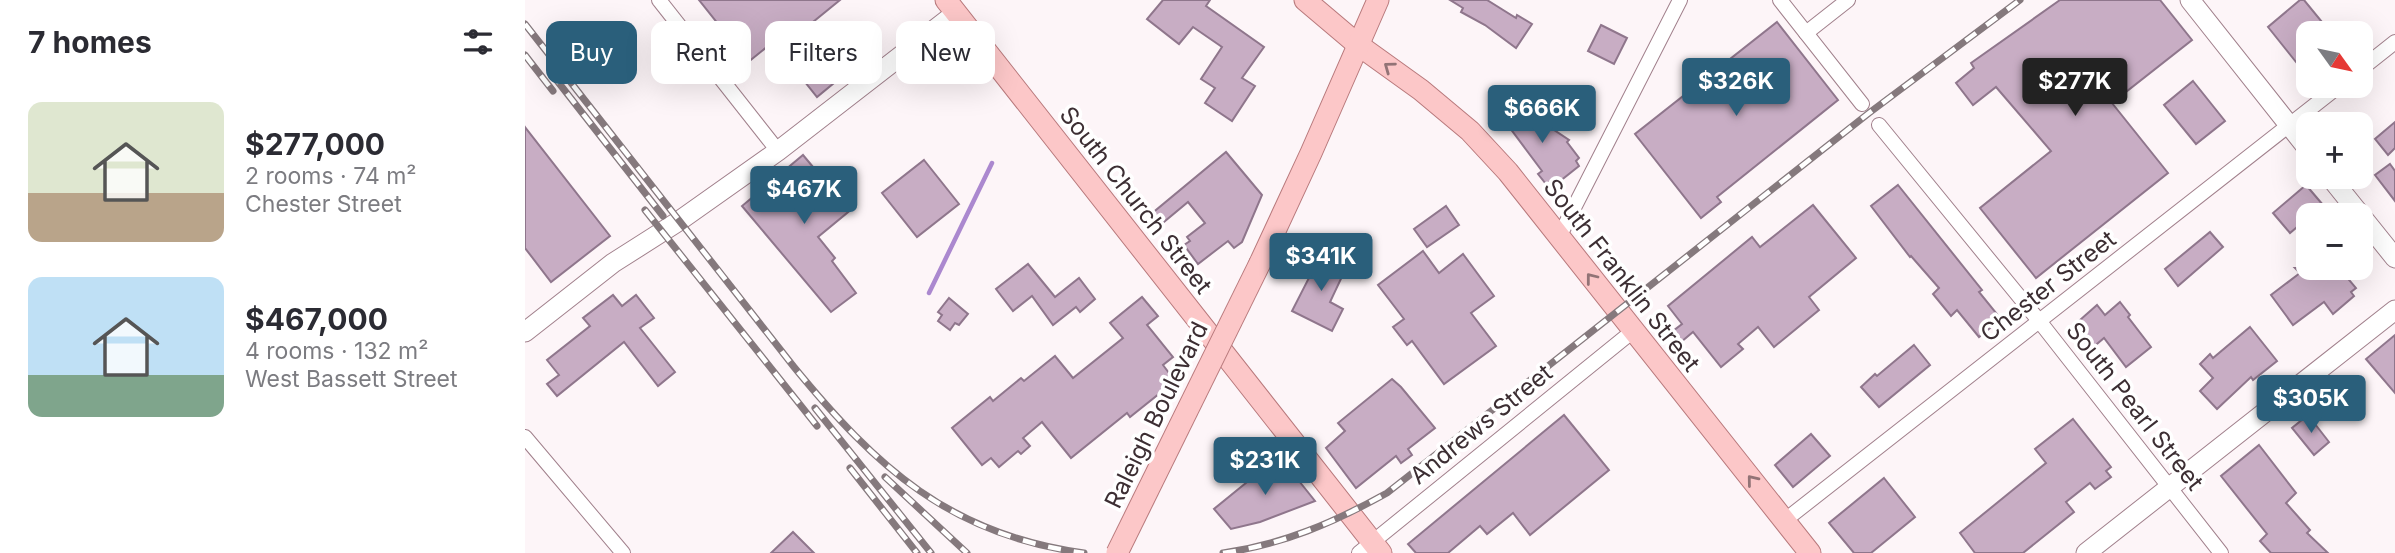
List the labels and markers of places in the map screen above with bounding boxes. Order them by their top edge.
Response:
pin: $326K [1687,58,1785,118]
pin: $277K [2026,58,2124,118]
pin: $666K [1493,86,1591,145]
pin: $467K [755,166,853,226]
pin: $341K [1272,233,1370,293]
pin: $305K [2262,376,2360,435]
pin: $231K [1216,438,1314,497]

